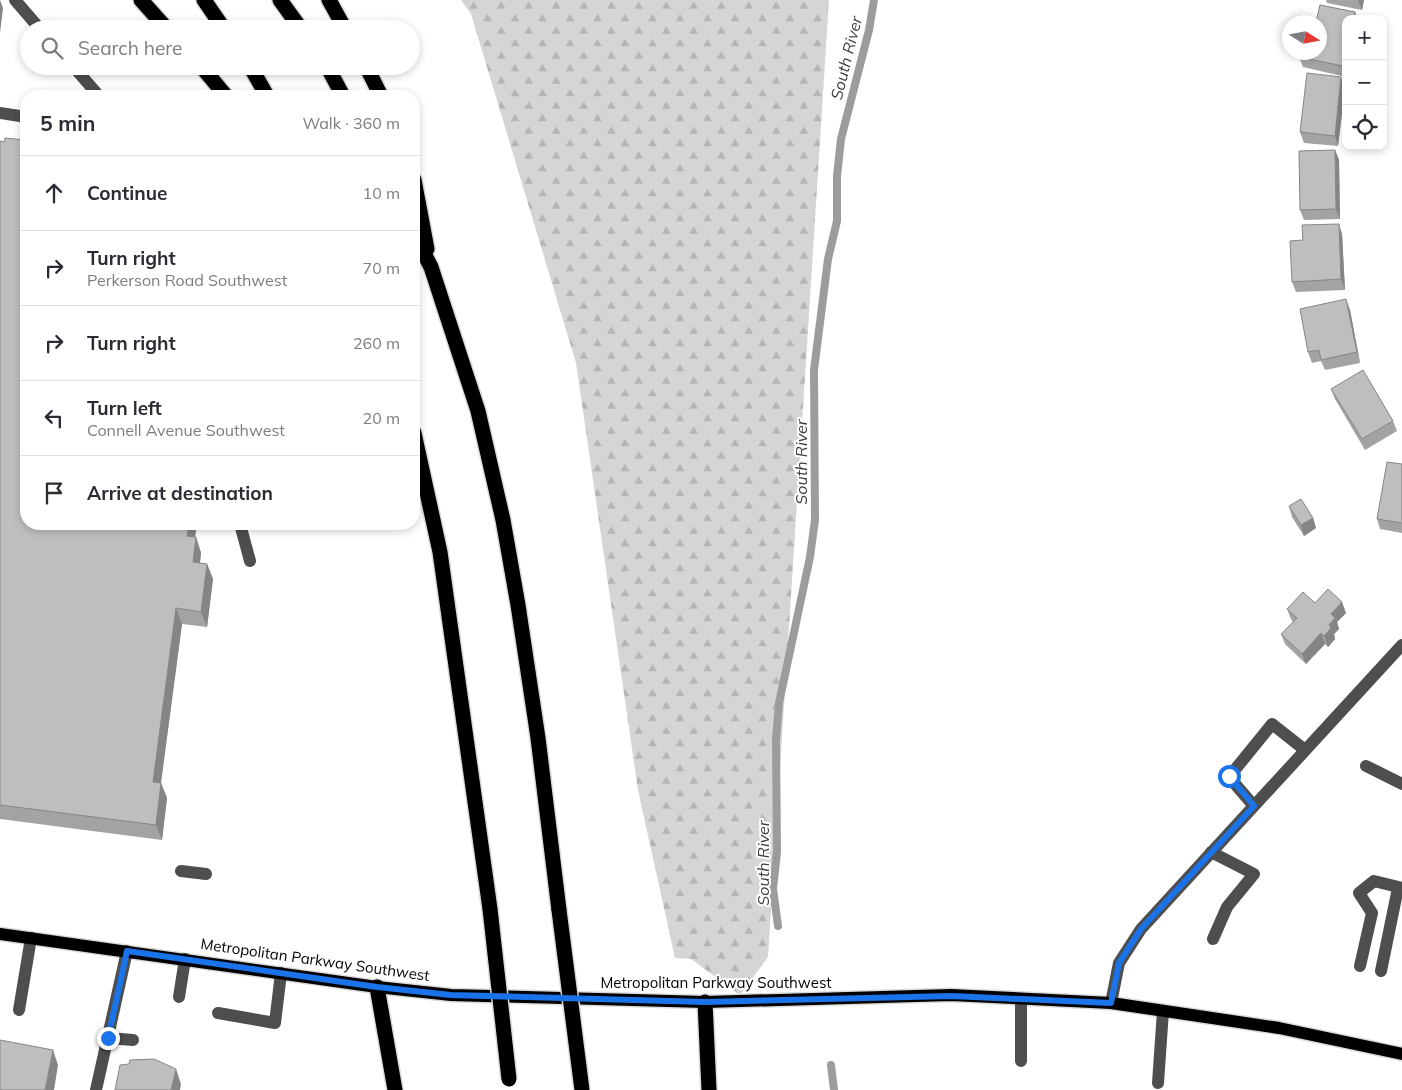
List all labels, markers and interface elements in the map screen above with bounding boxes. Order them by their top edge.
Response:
water label: South River [826,13,866,102]
north arrow [1282,15,1327,60]
map controls [1342,15,1387,150]
button: + [1342,15,1387,60]
search box [20,20,420,75]
icon: search [38,34,66,62]
text: Search here [78,36,182,60]
button: − [1342,60,1387,105]
button: locate [1342,105,1387,150]
text: 5 min [40,110,95,136]
text: Walk · 360 m [302,113,400,133]
icon: ahead [40,179,68,207]
text: Continue [87,181,167,205]
text: 10 m [363,183,400,203]
text: Turn right [87,246,176,270]
icon: right [40,254,68,282]
text: 70 m [363,258,400,278]
text: Perkerson Road Southwest [87,270,287,290]
icon: right [40,329,68,357]
text: Turn right [87,331,176,355]
text: 260 m [353,333,400,353]
text: Turn left [87,396,162,420]
icon: left [40,404,68,432]
text: 20 m [363,408,400,428]
water label: South River [791,418,811,505]
text: Connell Avenue Southwest [87,420,285,440]
icon: arrive [40,479,68,507]
text: Arrive at destination [87,481,273,505]
route start [1218,765,1241,788]
water label: South River [753,819,773,906]
street label: Metropolitan Parkway Southwest [199,934,431,985]
street label: Metropolitan Parkway Southwest [600,973,832,992]
route end [97,1027,120,1050]

